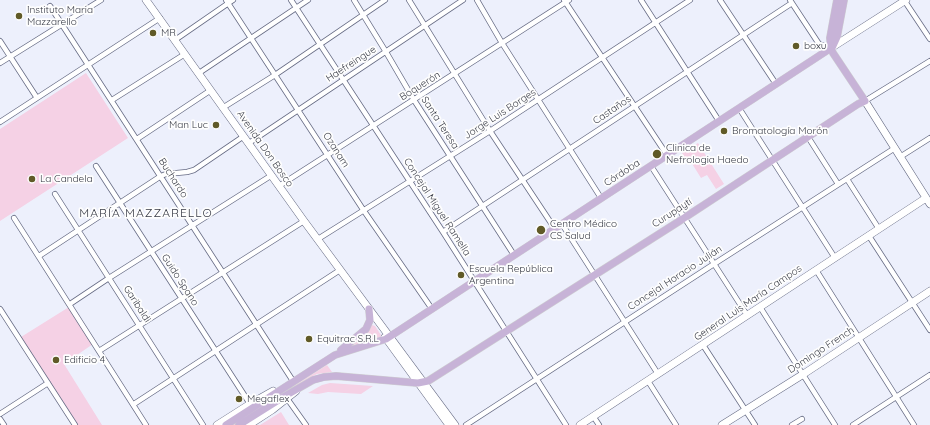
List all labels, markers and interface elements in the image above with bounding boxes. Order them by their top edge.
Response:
place label: Instituto Maria Mazzarello [27,4,93,28]
marker: Instituto Maria Mazzarello [14,11,24,21]
place label: MR [161,27,176,39]
marker: MR [148,28,158,38]
place label: boxu [804,40,826,52]
marker: boxu [791,41,801,51]
street label: Haefreingue [324,43,378,85]
street label: Boquerón [397,69,443,103]
street label: Jorge Luis Borges [462,86,538,142]
street label: Castaños [591,93,633,127]
street label: Santa Teresa [419,94,461,152]
street label: Avenida Don Bosco [234,109,296,189]
place label: Man Luc [169,119,208,131]
marker: Man Luc [211,120,221,130]
place label: Bromatología Morón [732,125,828,137]
marker: Bromatología Morón [719,126,729,136]
street label: Ozanam [320,130,352,170]
place label: Clinica de Nefrologia Haedo [666,142,749,166]
marker: Clinica de Nefrologia Haedo [651,148,663,160]
street label: Buchardo [156,156,190,200]
street label: Concejal Miguel Ramella [401,156,473,258]
street label: Córdoba [602,157,642,189]
place label: La Candela [40,173,93,185]
marker: La Candela [27,174,37,184]
street label: Curupaytí [650,196,694,230]
district label: MARÍA MAZZARELLO [79,206,213,220]
place label: Centro Médico CS Salud [550,218,617,242]
marker: Centro Médico CS Salud [535,224,547,236]
street label: Concejal Horacio Julián [626,243,724,313]
street label: Guido Spano [159,252,201,308]
place label: Escuela República Argentina [469,263,553,286]
street label: General Luis María Campos [692,263,804,343]
marker: Escuela República Argentina [456,270,466,280]
street label: Garibaldi [121,283,153,325]
street label: Domingo French [786,324,856,376]
place label: Equitrac S.R.L [317,333,379,345]
marker: Equitrac S.R.L [304,334,314,344]
place label: Edificio 4 [64,354,105,366]
marker: Edificio 4 [51,355,61,365]
place label: Megaflex [247,393,289,405]
marker: Megaflex [234,394,244,404]

